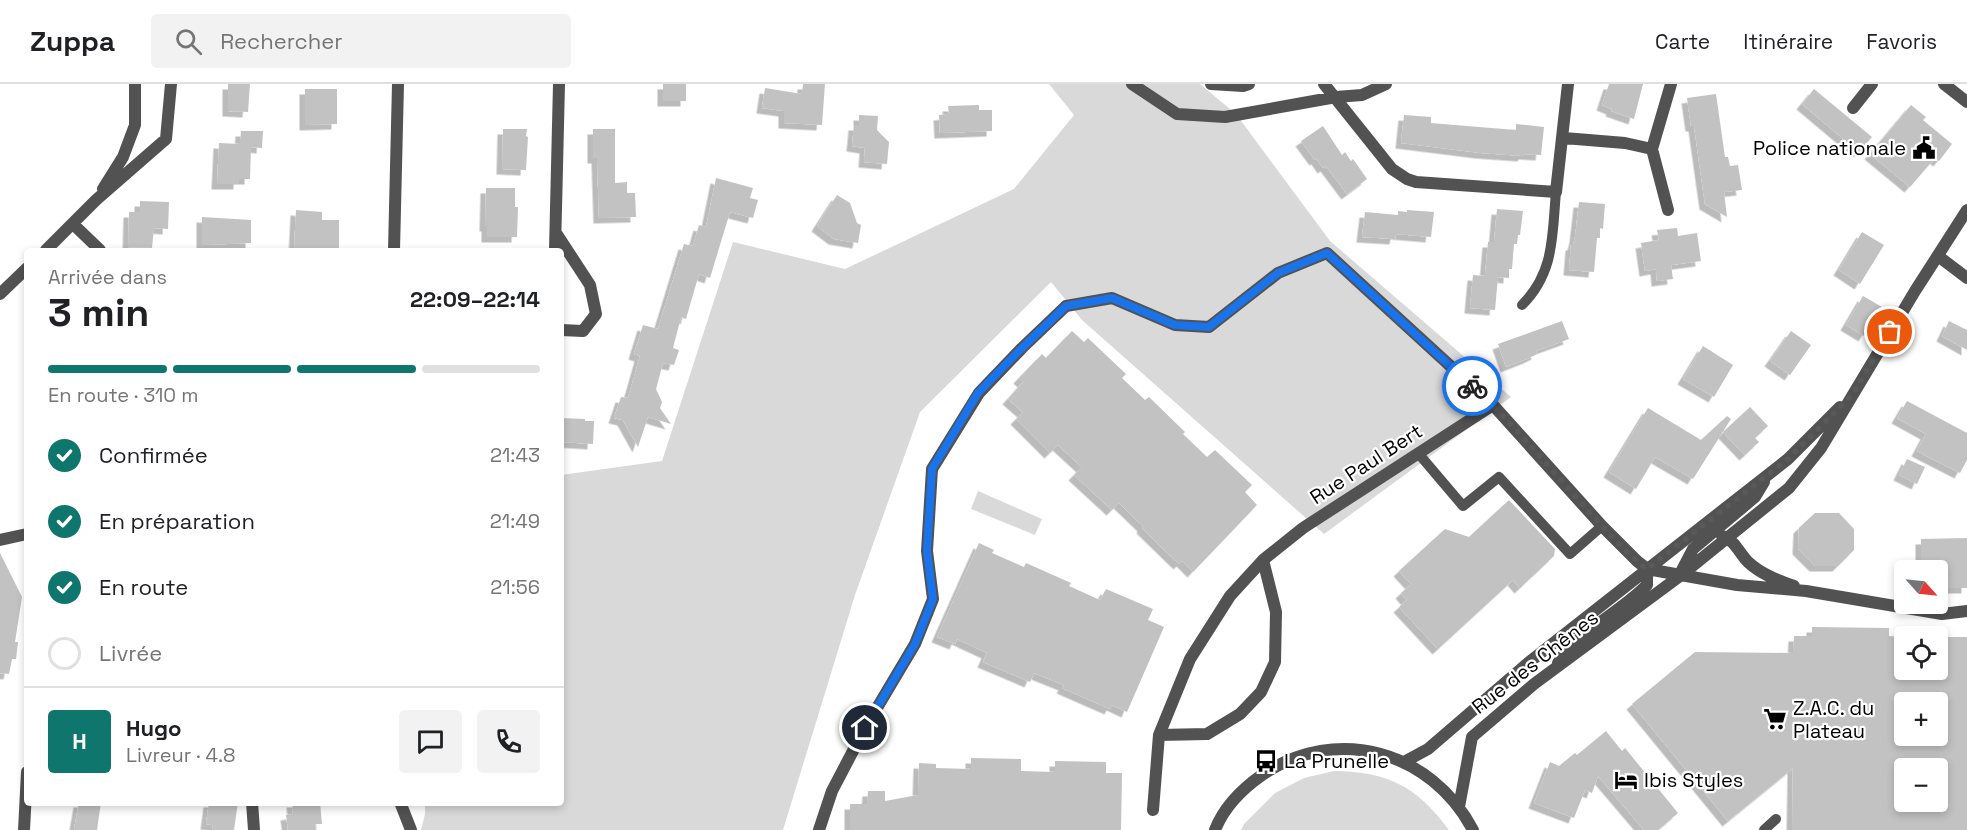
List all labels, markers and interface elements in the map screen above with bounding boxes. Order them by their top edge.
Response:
search box [151,14,571,68]
text: Zuppa [30,23,115,59]
icon: search [172,25,205,58]
text: Rechercher [220,27,343,55]
text: Carte [1655,28,1710,55]
text: Itinéraire [1743,28,1833,55]
text: Favoris [1866,28,1937,55]
place label: Police nationale [1753,135,1906,161]
public building icon: Police nationale [1911,135,1937,161]
text: Arrivée dans [48,264,167,290]
text: 22:09–22:14 [410,285,540,313]
text: 3 min [48,288,149,337]
pin [1864,306,1915,357]
icon: bag [1873,315,1906,348]
courier [1442,356,1502,416]
icon: bike [1456,370,1489,403]
text: En route · 310 m [48,382,198,408]
street label: Rue Paul Bert [1305,418,1427,510]
icon: check [48,439,81,472]
text: Confirmée [99,441,208,469]
text: 21:43 [490,442,540,468]
icon: check [48,505,81,538]
text: En préparation [99,507,255,535]
text: 21:49 [490,508,540,534]
north arrow [1894,560,1948,614]
map controls [1894,560,1948,812]
icon: check [48,571,81,604]
text: En route [99,573,188,601]
text: 21:56 [490,574,540,600]
street label: Rue des Chênes [1466,604,1604,720]
button: locate [1894,626,1948,680]
text: Livrée [99,639,162,667]
button: + [1894,692,1948,746]
place label: Z.A.C. du Plateau [1793,695,1874,744]
pin [839,702,890,753]
supermarket icon: Z.A.C. du Plateau [1762,706,1788,732]
button: chat [399,710,462,773]
button: phone [477,710,540,773]
icon: home [848,711,881,744]
text: Hugo [126,714,181,742]
text: H [72,727,87,755]
text: Livreur · 4.8 [126,742,235,768]
bus stop icon: La Prunelle [1253,748,1279,774]
place label: La Prunelle [1284,748,1389,774]
button: − [1894,758,1948,812]
hotel icon: Ibis Styles [1613,767,1639,793]
place label: Ibis Styles [1644,767,1743,793]

